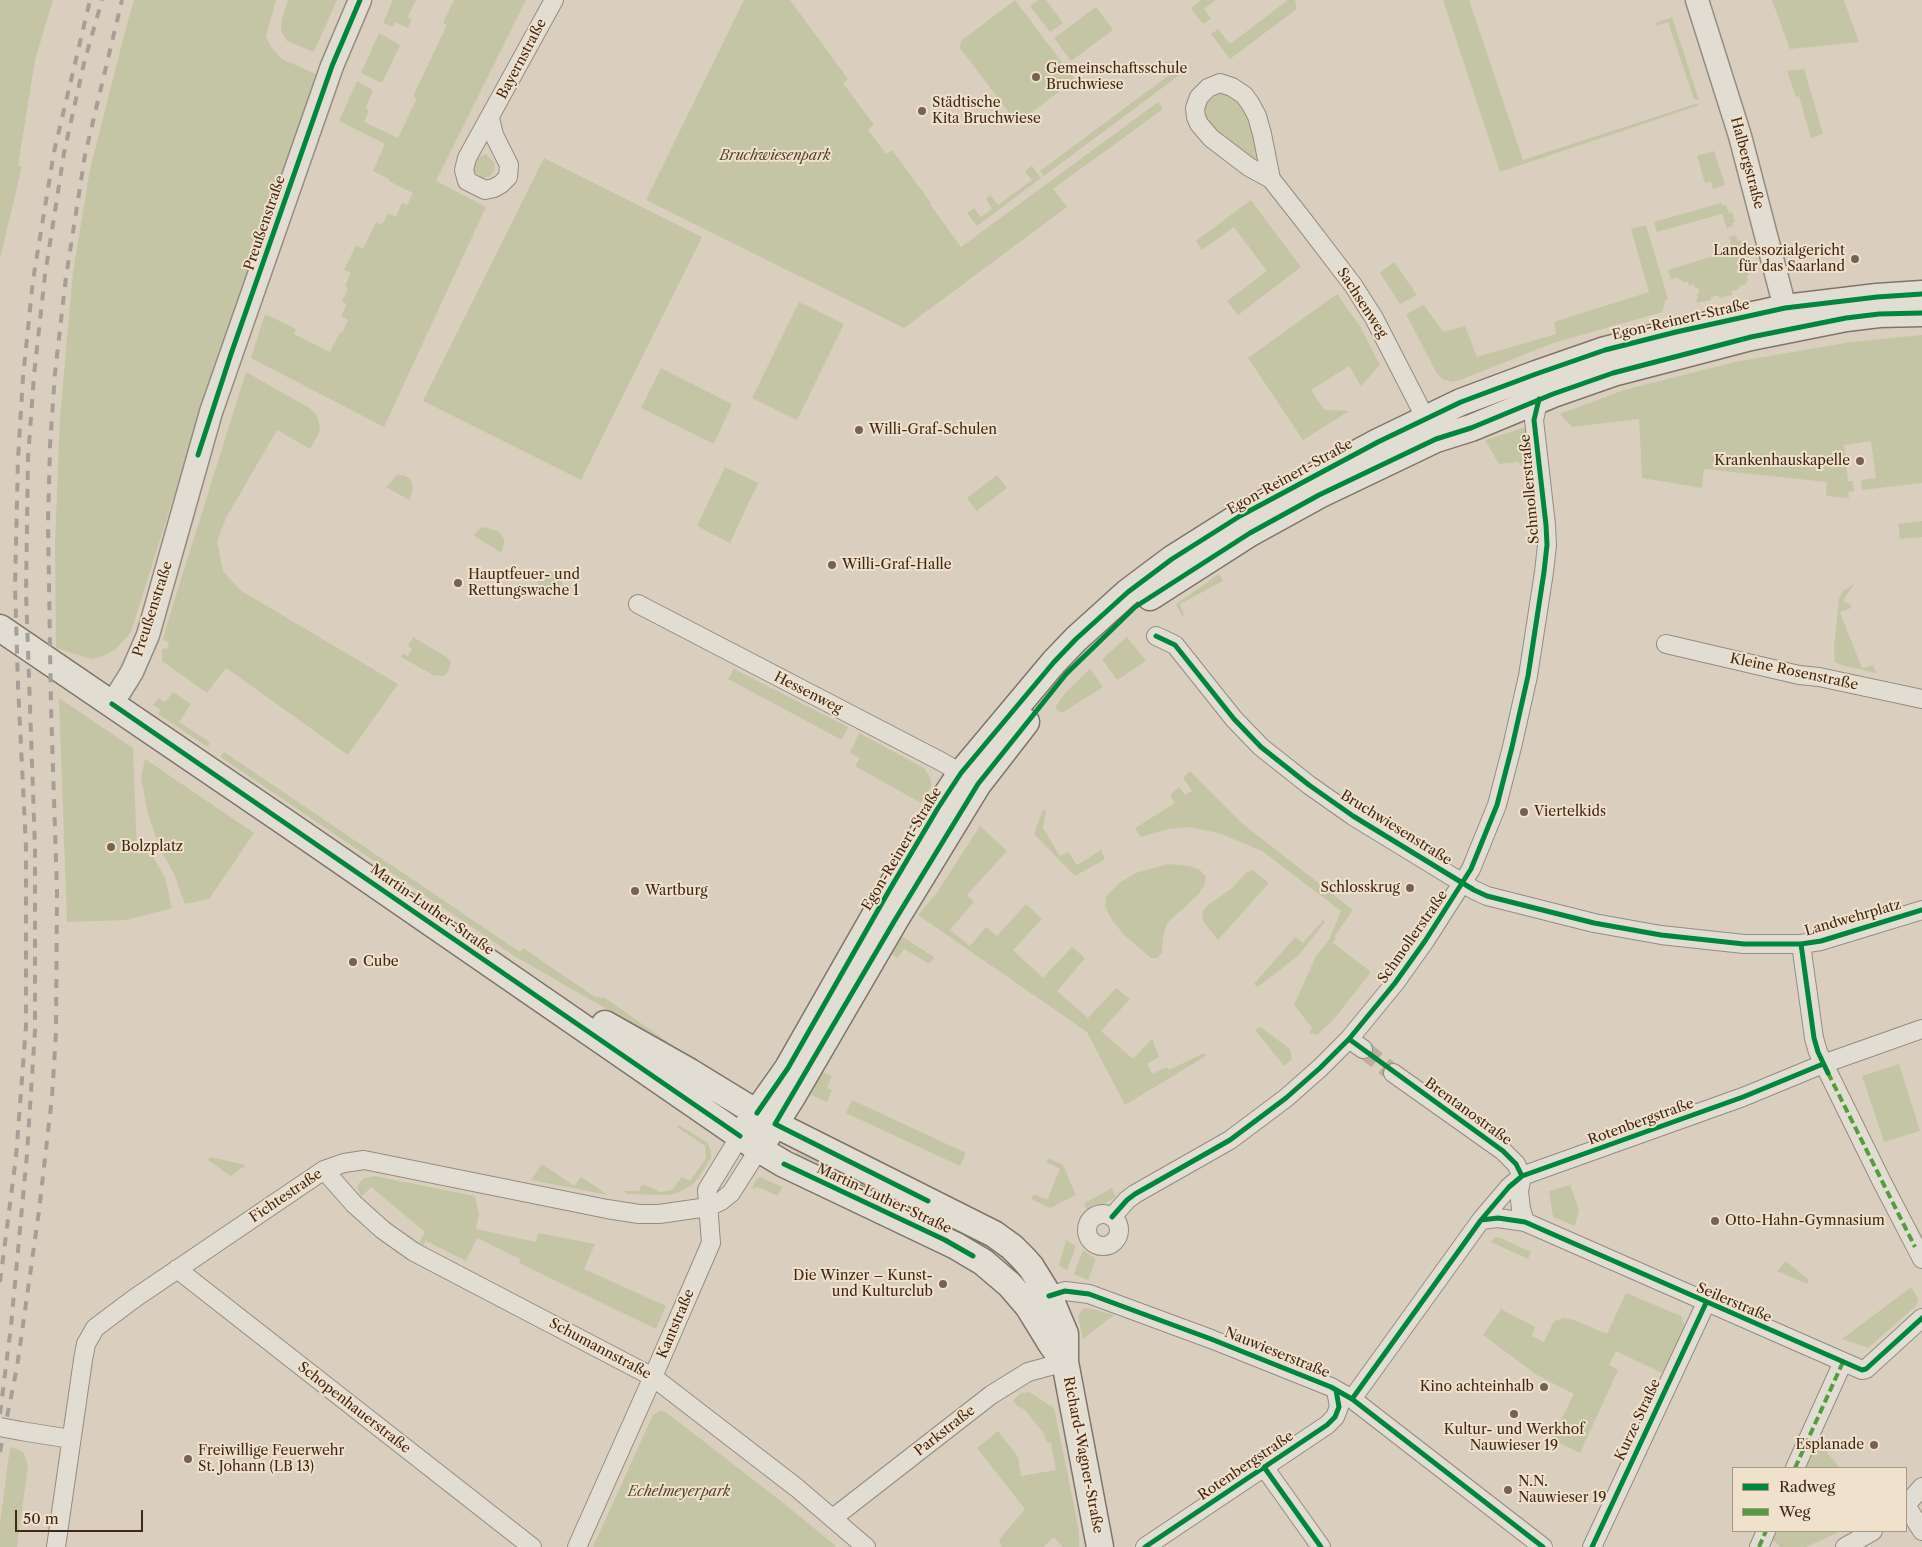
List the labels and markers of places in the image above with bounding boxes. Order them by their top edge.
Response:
place label: Gemeinschaftsschule Bruchwiese [1046,61,1187,94]
marker: Gemeinschaftsschule Bruchwiese [1030,71,1042,83]
place label: Städtische Kita Bruchwiese [932,95,1041,128]
marker: Städtische Kita Bruchwiese [916,105,928,117]
place label: Landessozialgericht für das Saarland [1713,243,1845,276]
marker: Landessozialgericht für das Saarland [1849,253,1861,265]
place label: Willi-Graf-Schulen [869,422,997,438]
marker: Willi-Graf-Schulen [853,424,865,436]
place label: Krankenhauskapelle [1714,453,1850,469]
marker: Krankenhauskapelle [1854,455,1866,467]
place label: Willi-Graf-Halle [842,557,952,573]
marker: Willi-Graf-Halle [826,559,838,571]
place label: Hauptfeuer- und Rettungswache 1 [468,567,580,600]
marker: Hauptfeuer- und Rettungswache 1 [452,577,464,589]
place label: Viertelkids [1534,804,1606,820]
marker: Viertelkids [1518,806,1530,818]
place label: Bolzplatz [121,839,183,855]
marker: Bolzplatz [105,841,117,853]
place label: Schlosskrug [1321,880,1400,896]
marker: Schlosskrug [1404,882,1416,894]
place label: Wartburg [645,883,708,899]
marker: Wartburg [629,885,641,897]
place label: Cube [363,954,399,970]
marker: Cube [347,956,359,968]
place label: Otto-Hahn-Gymnasium [1725,1213,1885,1229]
marker: Otto-Hahn-Gymnasium [1709,1215,1721,1227]
place label: Die Winzer – Kunst- und Kulturclub [793,1268,933,1300]
marker: Die Winzer – Kunst- und Kulturclub [937,1278,949,1290]
place label: Kino achteinhalb [1420,1379,1534,1395]
marker: Kino achteinhalb [1538,1381,1550,1393]
marker: Kultur- und Werkhof Nauwieser 19 [1508,1408,1520,1420]
place label: Kultur- und Werkhof Nauwieser 19 [1444,1422,1584,1454]
place label: Esplanade [1796,1437,1864,1453]
marker: Esplanade [1868,1439,1880,1451]
place label: Freiwillige Feuerwehr St. Johann (LB 13) [198,1443,344,1475]
marker: Freiwillige Feuerwehr St. Johann (LB 13) [182,1453,194,1465]
place label: N.N. Nauwieser 19 [1518,1474,1606,1506]
marker: N.N. Nauwieser 19 [1502,1484,1514,1496]

